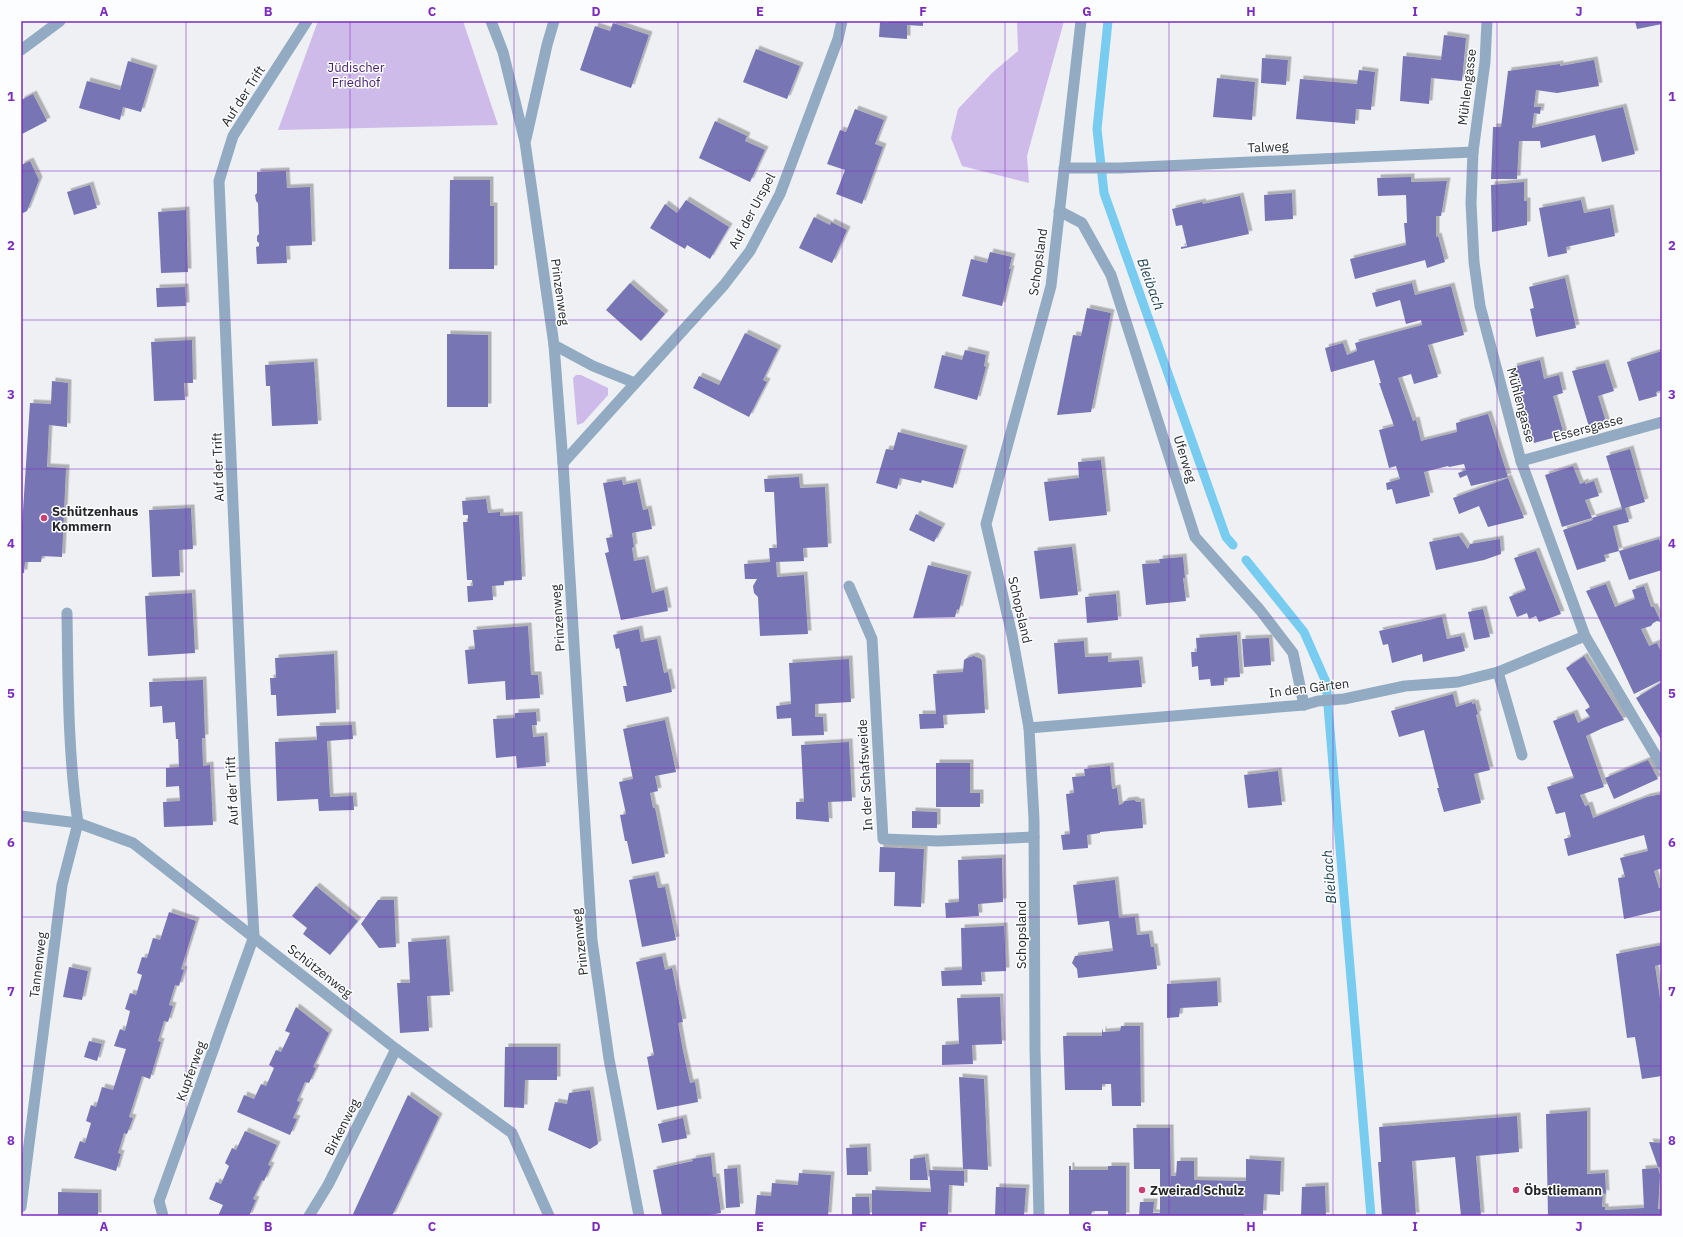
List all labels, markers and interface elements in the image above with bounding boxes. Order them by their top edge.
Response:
text: A [100,3,109,20]
text: B [264,3,273,20]
text: C [428,3,437,20]
text: D [591,3,601,20]
text: E [756,3,764,20]
text: F [919,3,927,20]
text: G [1082,3,1092,20]
text: H [1246,3,1256,20]
text: I [1412,3,1418,20]
text: J [1575,3,1583,20]
street label: Mühlengasse [1454,48,1480,126]
park label: Jüdischer Friedhof [328,59,385,91]
street label: Auf der Trift [217,62,269,130]
text: 1 [7,88,15,105]
text: 1 [1668,88,1676,105]
street label: Talweg [1247,137,1289,157]
street label: Auf der Urspel [725,170,779,252]
street label: Schopsland [1025,227,1051,297]
text: 2 [7,237,15,254]
text: 2 [1668,237,1676,254]
water label: Bleibach [1133,255,1169,313]
street label: Prinzenweg [547,257,573,327]
street label: Mühlengasse [1503,366,1539,444]
text: 3 [7,386,15,403]
text: 3 [1668,386,1676,403]
street label: Essersgasse [1551,411,1625,445]
street label: Auf der Trift [208,432,228,502]
street label: Uferweg [1170,433,1200,485]
place label: Schützenhaus Kommern [52,503,139,535]
marker: Schützenhaus Kommern [39,513,49,523]
text: 4 [7,535,15,552]
text: 4 [1668,535,1676,552]
street label: Schopsland [1004,575,1036,645]
street label: Prinzenweg [547,584,569,652]
street label: In den Gärten [1268,675,1350,701]
text: 5 [7,685,15,702]
text: 5 [1668,685,1676,702]
street label: In der Schafsweide [854,719,876,831]
street label: Auf der Trift [222,756,242,826]
text: 6 [7,834,15,851]
text: 6 [1668,834,1676,851]
water label: Bleibach [1318,849,1340,905]
street label: Schopsland [1013,901,1030,969]
street label: Prinzenweg [568,907,592,976]
street label: Tannenweg [26,931,51,999]
street label: Schützenweg [284,940,356,1002]
text: 7 [7,983,15,1000]
text: 7 [1668,983,1676,1000]
street label: Kupferweg [172,1038,210,1104]
street label: Birkenweg [320,1096,364,1158]
text: 8 [7,1132,15,1149]
text: 8 [1668,1132,1676,1149]
place label: Zweirad Schulz [1150,1182,1245,1199]
place label: Öbstliemann [1524,1182,1602,1199]
marker: Zweirad Schulz [1137,1185,1147,1195]
marker: Öbstliemann [1511,1185,1521,1195]
text: A [100,1218,109,1235]
text: B [264,1218,273,1235]
text: C [428,1218,437,1235]
text: D [591,1218,601,1235]
text: E [756,1218,764,1235]
text: F [919,1218,927,1235]
text: G [1082,1218,1092,1235]
text: H [1246,1218,1256,1235]
text: I [1412,1218,1418,1235]
text: J [1575,1218,1583,1235]

